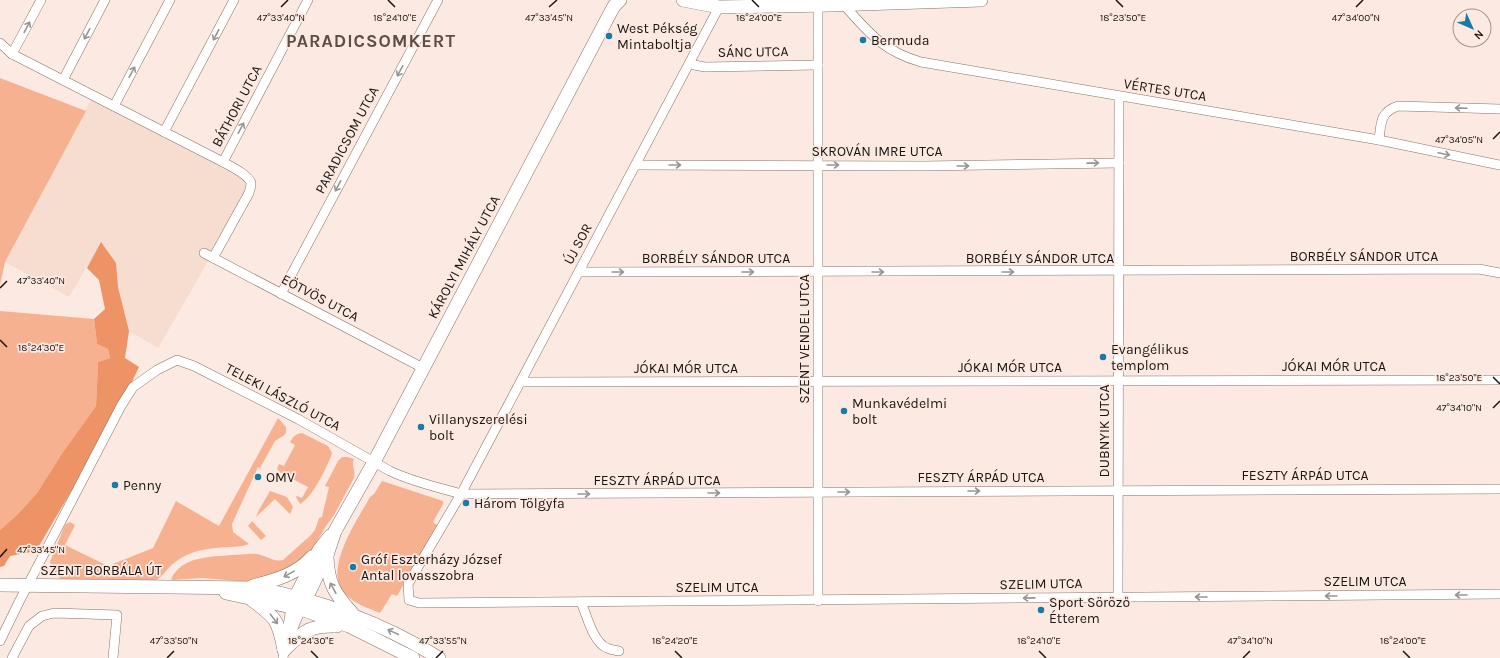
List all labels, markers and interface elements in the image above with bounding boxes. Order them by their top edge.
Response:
north arrow [1452,8,1492,48]
text: 47°33'40"N [257,12,305,24]
text: 18°24'10"E [373,12,417,24]
text: 47°33'45"N [525,12,573,24]
text: 18°24'00"E [736,12,782,24]
text: 18°23'50"E [1100,12,1146,24]
text: 47°34'00"N [1332,12,1380,24]
place label: West Pékség Mintaboltja [617,20,698,53]
one-way arrow [23,21,31,33]
text: N [1471,27,1486,42]
one-way arrow [83,28,90,40]
one-way arrow [212,28,219,40]
district label: PARADICSOMKERT [286,30,456,52]
marker: West Pékség Mintaboltja [604,31,614,41]
place label: Bermuda [871,32,930,49]
marker: Bermuda [858,35,868,45]
street label: SÁNC UTCA [717,42,789,61]
street label: BÁTHORI UTCA [207,62,266,150]
one-way arrow [395,65,403,77]
one-way arrow [129,66,136,78]
street label: VÉRTES UTCA [1122,74,1208,105]
street label: PARADICSOM UTCA [312,83,382,197]
one-way arrow [1455,104,1468,111]
one-way arrow [238,122,245,134]
text: 47°34'05"N [1435,134,1483,146]
street label: SKROVÁN IMRE UTCA [811,142,943,160]
one-way arrow [1438,150,1451,158]
one-way arrow [1086,160,1099,167]
one-way arrow [668,161,681,169]
one-way arrow [826,161,839,169]
one-way arrow [956,162,969,170]
one-way arrow [334,180,342,192]
street label: KÁROLYI MIHÁLY UTCA [423,192,504,322]
street label: ÚJ SOR [559,220,596,268]
street label: BORBÉLY SÁNDOR UTCA [1290,247,1438,265]
street label: BORBÉLY SÁNDOR UTCA [642,249,790,267]
street label: BORBÉLY SÁNDOR UTCA [966,249,1114,267]
one-way arrow [611,268,624,276]
one-way arrow [741,268,754,276]
one-way arrow [871,268,884,276]
one-way arrow [1001,268,1014,276]
street label: EÖTVÖS UTCA [278,270,362,326]
street label: SZENT VENDEL UTCA [796,274,813,404]
text: 47°33'40"N [17,275,65,287]
place label: Evangélikus templom [1111,341,1189,374]
text: 18°24'30"E [18,342,64,354]
marker: Evangélikus templom [1098,352,1108,362]
street label: JÓKAI MÓR UTCA [1282,358,1386,375]
street label: TELEKI LÁSZLÓ UTCA [222,359,344,435]
street label: JÓKAI MÓR UTCA [958,359,1062,376]
street label: JÓKAI MÓR UTCA [634,360,738,377]
text: 18°23'50"E [1436,372,1482,384]
street label: DUBNYIK UTCA [1096,385,1113,477]
place label: Munkavédelmi bolt [852,395,947,428]
text: 47°34'10"N [1436,402,1482,414]
marker: Munkavédelmi bolt [839,406,849,416]
place label: Villanyszerelési bolt [429,411,528,444]
marker: Villanyszerelési bolt [416,422,426,432]
street label: FESZTY ÁRPÁD UTCA [1241,466,1369,484]
street label: FESZTY ÁRPÁD UTCA [917,468,1045,486]
place label: OMV [266,469,295,486]
street label: FESZTY ÁRPÁD UTCA [593,471,721,489]
marker: OMV [253,472,263,482]
place label: Penny [123,477,162,494]
marker: Penny [110,480,120,490]
one-way arrow [967,487,980,495]
one-way arrow [837,488,850,496]
one-way arrow [707,489,720,497]
one-way arrow [577,490,590,498]
place label: Három Tölgyfa [474,495,565,512]
marker: Három Tölgyfa [461,498,471,508]
text: 47°33'45"N [17,544,65,556]
place label: Gróf Eszterházy József Antal lovasszobra [361,551,502,584]
street label: SZENT BORBÁLA ÚT [40,561,162,579]
marker: Gróf Eszterházy József Antal lovasszobra [348,562,358,572]
one-way arrow [283,571,295,579]
street label: SZELIM UTCA [1323,573,1407,590]
street label: SZELIM UTCA [999,575,1083,593]
street label: SZELIM UTCA [675,579,759,596]
one-way arrow [329,582,337,594]
one-way arrow [1455,591,1468,599]
one-way arrow [1325,592,1338,600]
one-way arrow [1195,593,1208,601]
one-way arrow [1023,594,1036,602]
place label: Sport Söröző Étterem [1049,594,1130,627]
marker: Sport Söröző Étterem [1036,605,1046,615]
one-way arrow [269,613,278,624]
one-way arrow [387,628,399,635]
text: 47°33'50"N [150,635,198,647]
text: 18°24'30"E [288,635,334,647]
text: 47°33'55"N [419,635,467,647]
text: 18°24'20"E [652,635,698,647]
text: 18°24'10"E [1017,635,1061,647]
text: 47°34'10"N [1227,635,1273,647]
text: 18°24'00"E [1380,635,1426,647]

